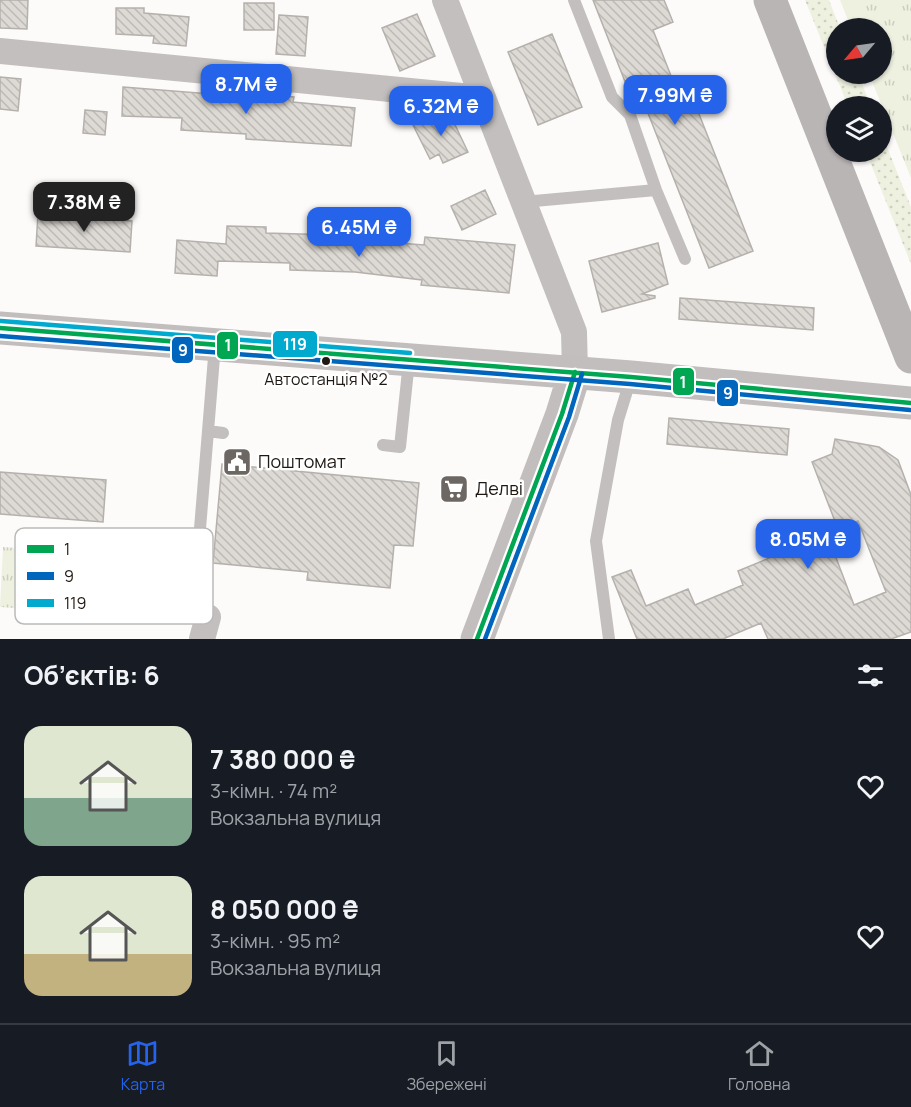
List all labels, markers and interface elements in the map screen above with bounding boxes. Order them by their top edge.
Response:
north arrow [826,18,892,84]
map controls [826,18,892,162]
pin: 8.7M ₴ [197,64,295,115]
text: 8.7M ₴ [215,70,277,97]
pin: 7.99M ₴ [620,75,730,126]
text: 7.99M ₴ [638,81,712,108]
pin: 6.32M ₴ [386,86,496,137]
text: 6.32M ₴ [403,92,479,119]
button: layers [826,96,892,162]
pin: 7.38M ₴ [29,182,139,233]
text: 7.38M ₴ [47,188,121,215]
pin: 6.45M ₴ [304,207,414,258]
text: 6.45M ₴ [321,213,397,240]
line badge: 119 [272,330,318,358]
line badge: 1 [216,331,239,360]
text: 119 [283,333,307,355]
text: 1 [224,334,232,356]
line badge: 9 [171,336,194,364]
text: 9 [178,339,188,361]
marker: Автостанція №2 [320,355,332,367]
line badge: 1 [672,367,695,396]
place label: Автостанція №2 [264,368,388,390]
text: 1 [679,371,687,393]
line badge: 9 [716,379,739,407]
text: 9 [723,382,733,404]
public building icon: Поштомат [221,446,253,478]
place label: Поштомат [258,449,346,473]
supermarket icon: Делві [438,473,470,505]
place label: Делві [475,476,523,500]
pin: 8.05M ₴ [753,519,863,570]
text: 8.05M ₴ [770,525,846,552]
legend [15,528,213,624]
text: 1 [64,538,70,560]
text: 9 [64,565,74,587]
text: 119 [64,592,86,614]
text: Об’єктів: 6 [24,657,160,693]
icon: filters [854,659,887,692]
text: 7 380 000 ₴ [210,741,355,777]
icon: home [72,750,144,822]
icon: heart [854,770,887,803]
text: 3-кімн. · 74 m² [210,777,337,804]
text: Вокзальна вулиця [210,804,381,831]
text: 8 050 000 ₴ [210,891,359,927]
icon: home [72,900,144,972]
icon: heart [854,920,887,953]
text: 3-кімн. · 95 m² [210,927,340,954]
text: Вокзальна вулиця [210,954,381,981]
tab: Карта [121,1037,165,1095]
tab: Збережені [407,1037,487,1095]
tab: Головна [728,1037,790,1095]

